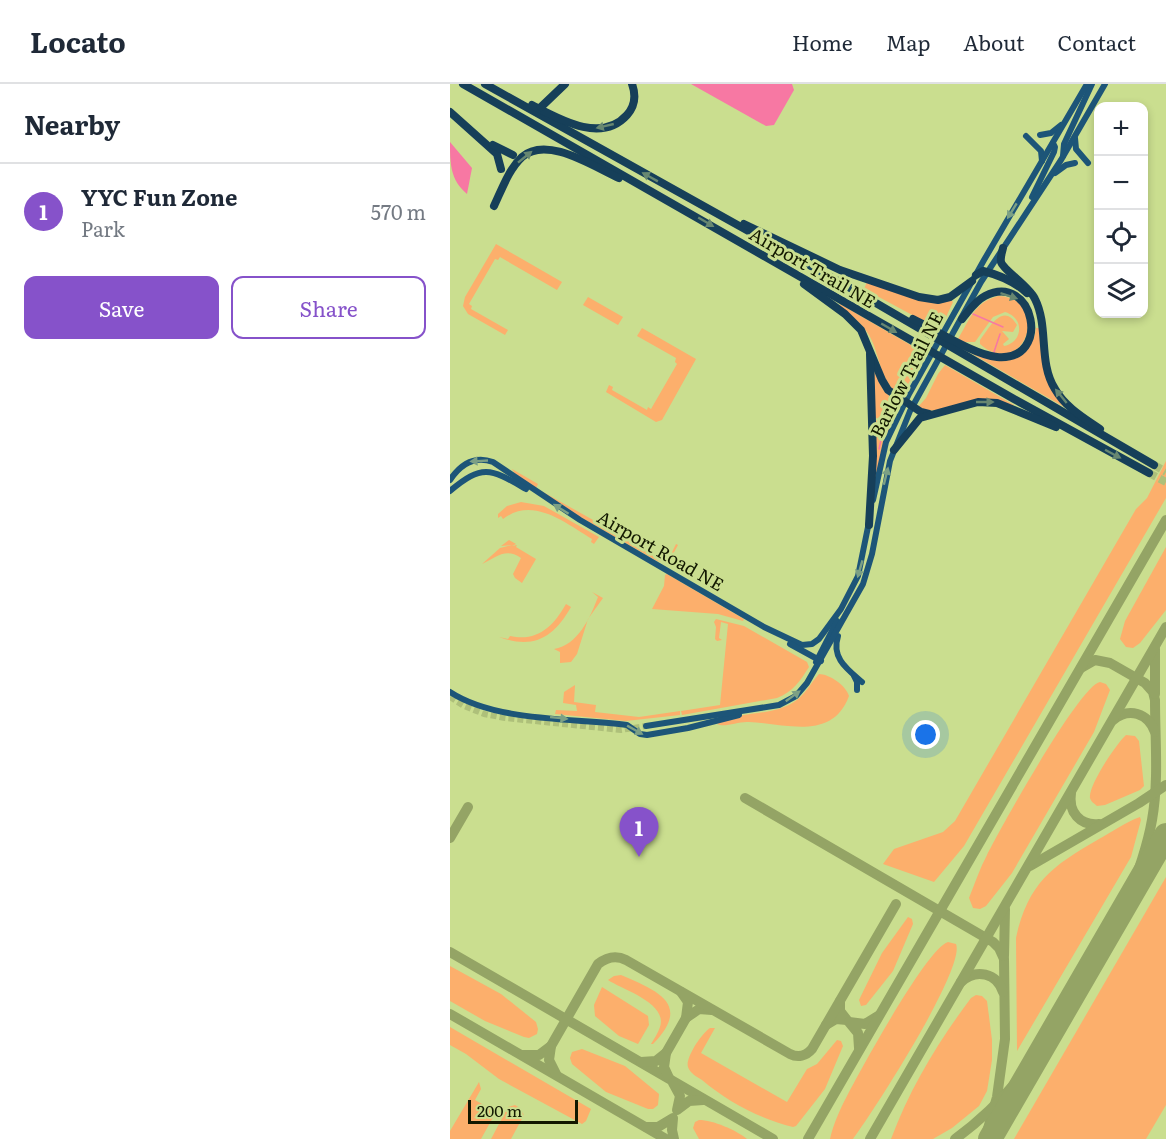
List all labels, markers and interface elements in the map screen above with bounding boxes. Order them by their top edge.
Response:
text: Locato [30,20,126,62]
text: Home [792,26,853,57]
text: Map [886,26,930,57]
text: About [963,26,1025,57]
text: Contact [1058,26,1136,57]
map controls [1094,102,1148,318]
button: + [1094,102,1148,156]
text: Nearby [24,104,120,143]
one-way arrow [595,122,614,131]
one-way arrow [517,150,533,163]
button: − [1094,156,1148,210]
one-way arrow [641,172,658,182]
text: YYC Fun Zone [81,180,237,213]
text: 1 [39,196,48,226]
text: 570 m [371,196,426,226]
one-way arrow [1007,203,1018,219]
button: locate [1094,210,1148,264]
text: Park [81,213,125,243]
one-way arrow [698,217,715,227]
street label: Airport Trail NE [745,220,881,314]
button: layers [1094,264,1148,318]
button: Save [24,276,219,339]
button: Share [231,276,426,339]
one-way arrow [1001,292,1019,301]
street label: Barlow Trail NE [863,306,949,442]
one-way arrow [881,323,898,333]
one-way arrow [1055,389,1068,404]
one-way arrow [976,397,995,407]
one-way arrow [1105,449,1122,459]
one-way arrow [470,457,489,466]
one-way arrow [882,467,892,485]
one-way arrow [553,503,570,514]
street label: Airport Road NE [593,503,729,597]
one-way arrow [855,560,864,578]
one-way arrow [785,690,801,702]
one-way arrow [549,713,568,723]
your location [911,720,940,749]
one-way arrow [627,725,644,735]
pin: 1 [620,808,658,857]
scale bar [468,1097,578,1124]
text: 200 m [477,1098,522,1122]

